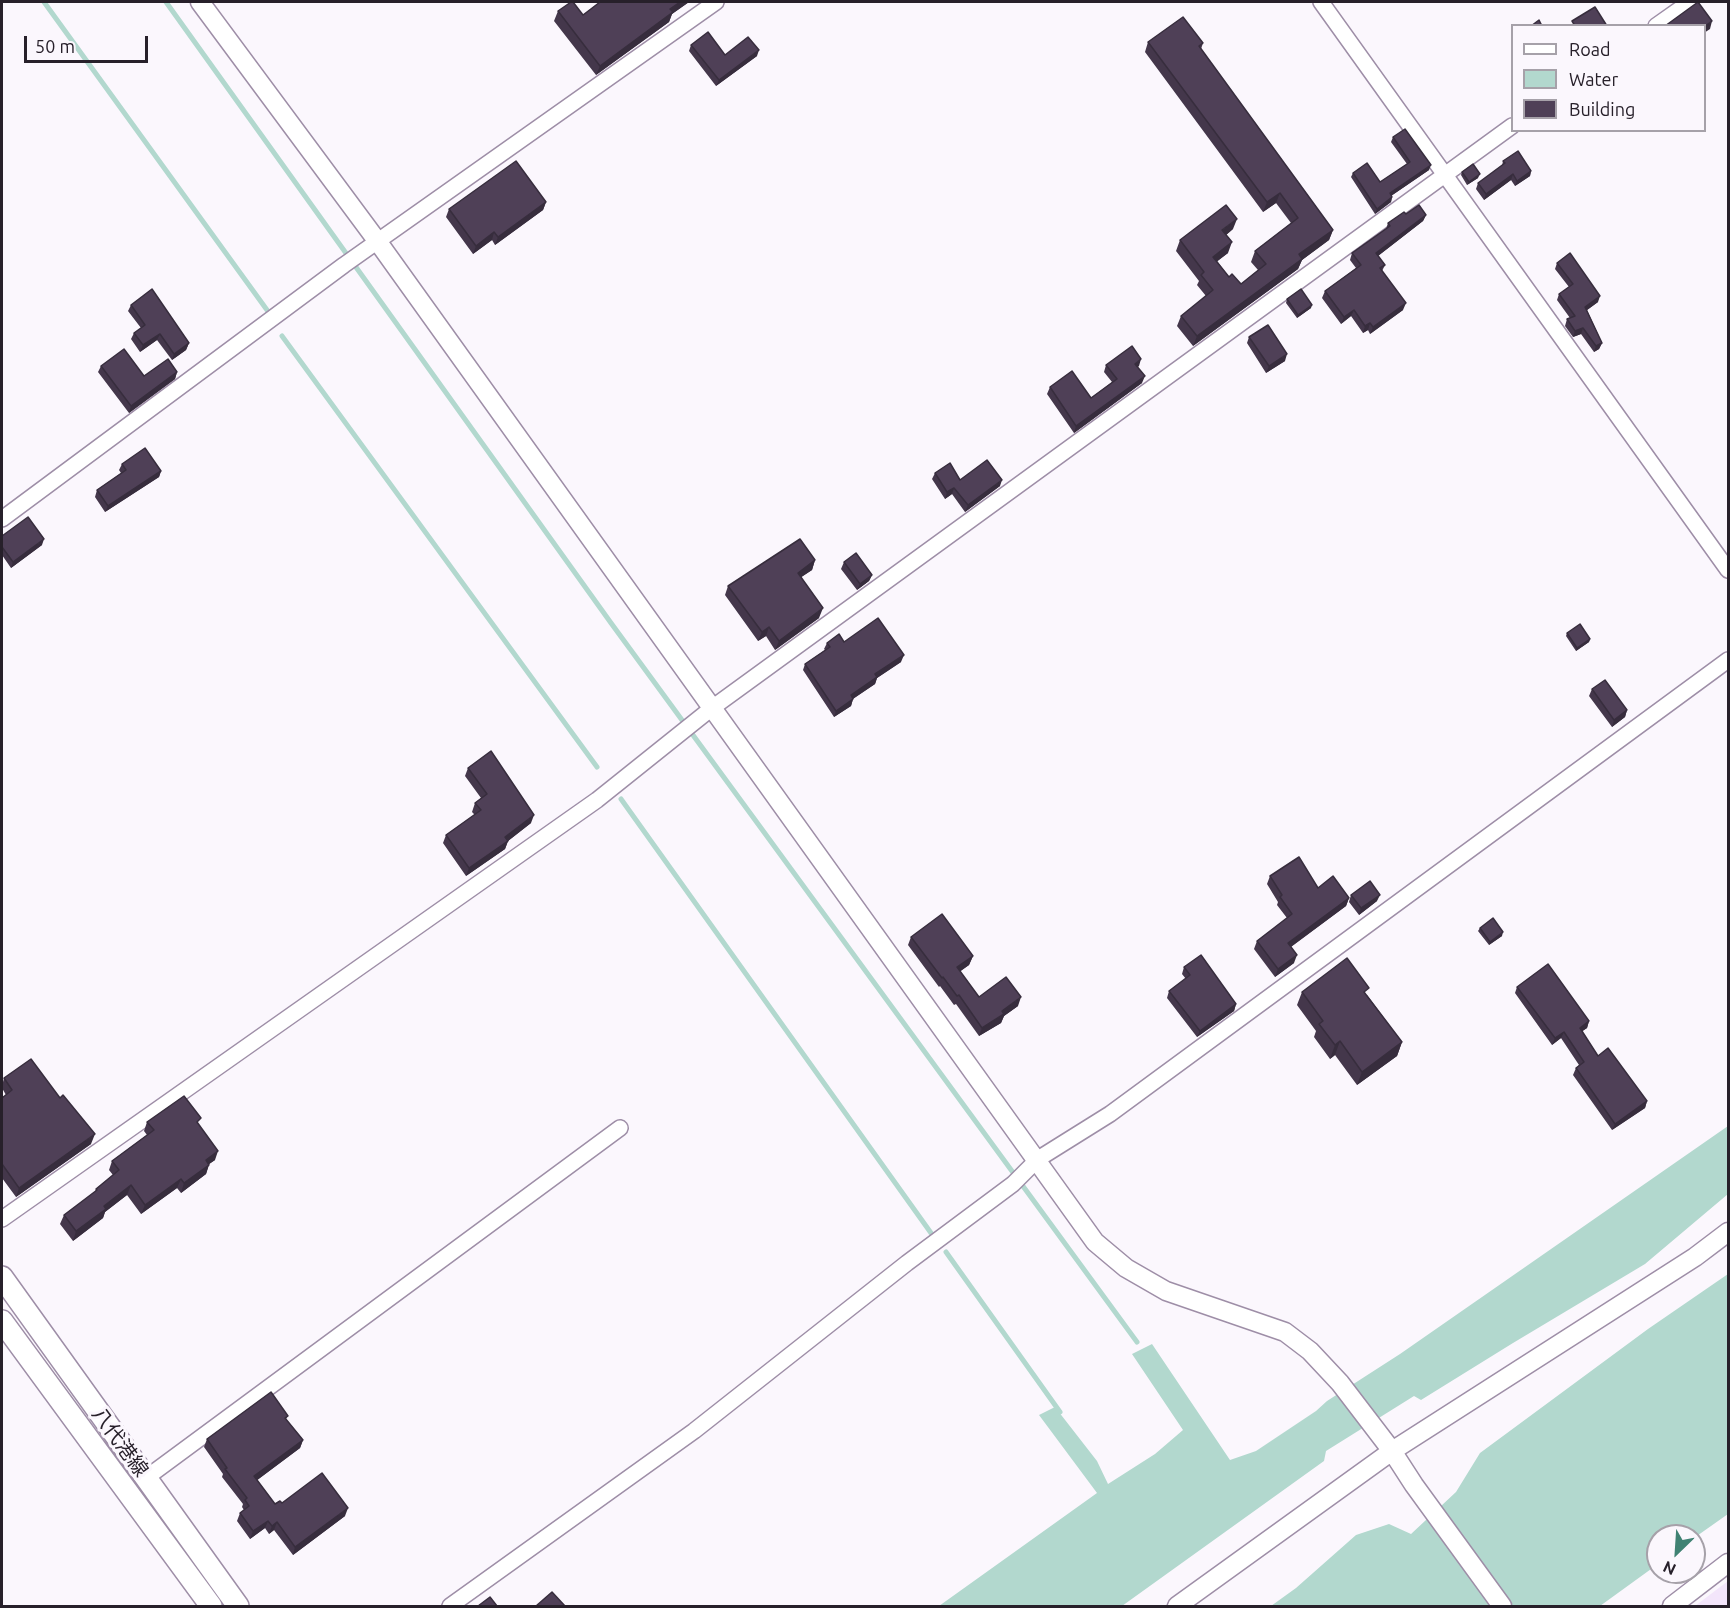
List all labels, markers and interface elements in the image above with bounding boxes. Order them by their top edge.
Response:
scale bar [27,24,152,62]
legend [1511,24,1706,132]
text: 50 m [35,36,75,56]
text: Road [1569,39,1611,59]
text: Water [1569,69,1618,89]
text: Building [1569,99,1635,119]
street label: 八代港線 [87,1403,153,1481]
north arrow [1646,1524,1706,1584]
text: N [1660,1558,1678,1579]

